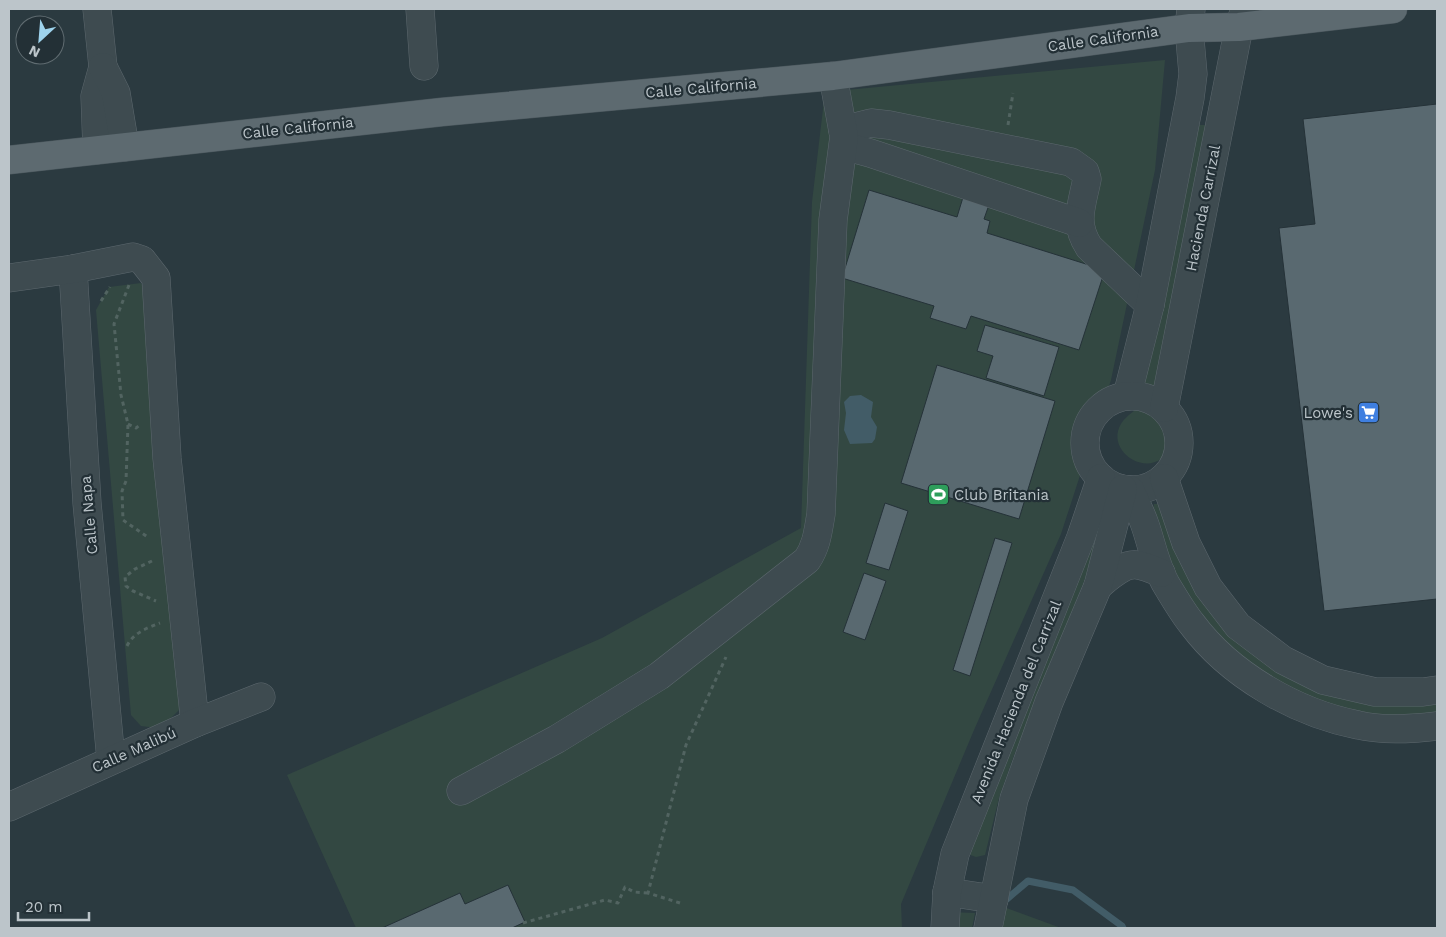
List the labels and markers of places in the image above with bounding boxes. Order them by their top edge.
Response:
supermarket icon: Lowe's [1357,401,1381,425]
place label: Lowe's [1304,404,1353,422]
sports icon: Club Britania [926,483,950,507]
place label: Club Britania [954,486,1050,504]

